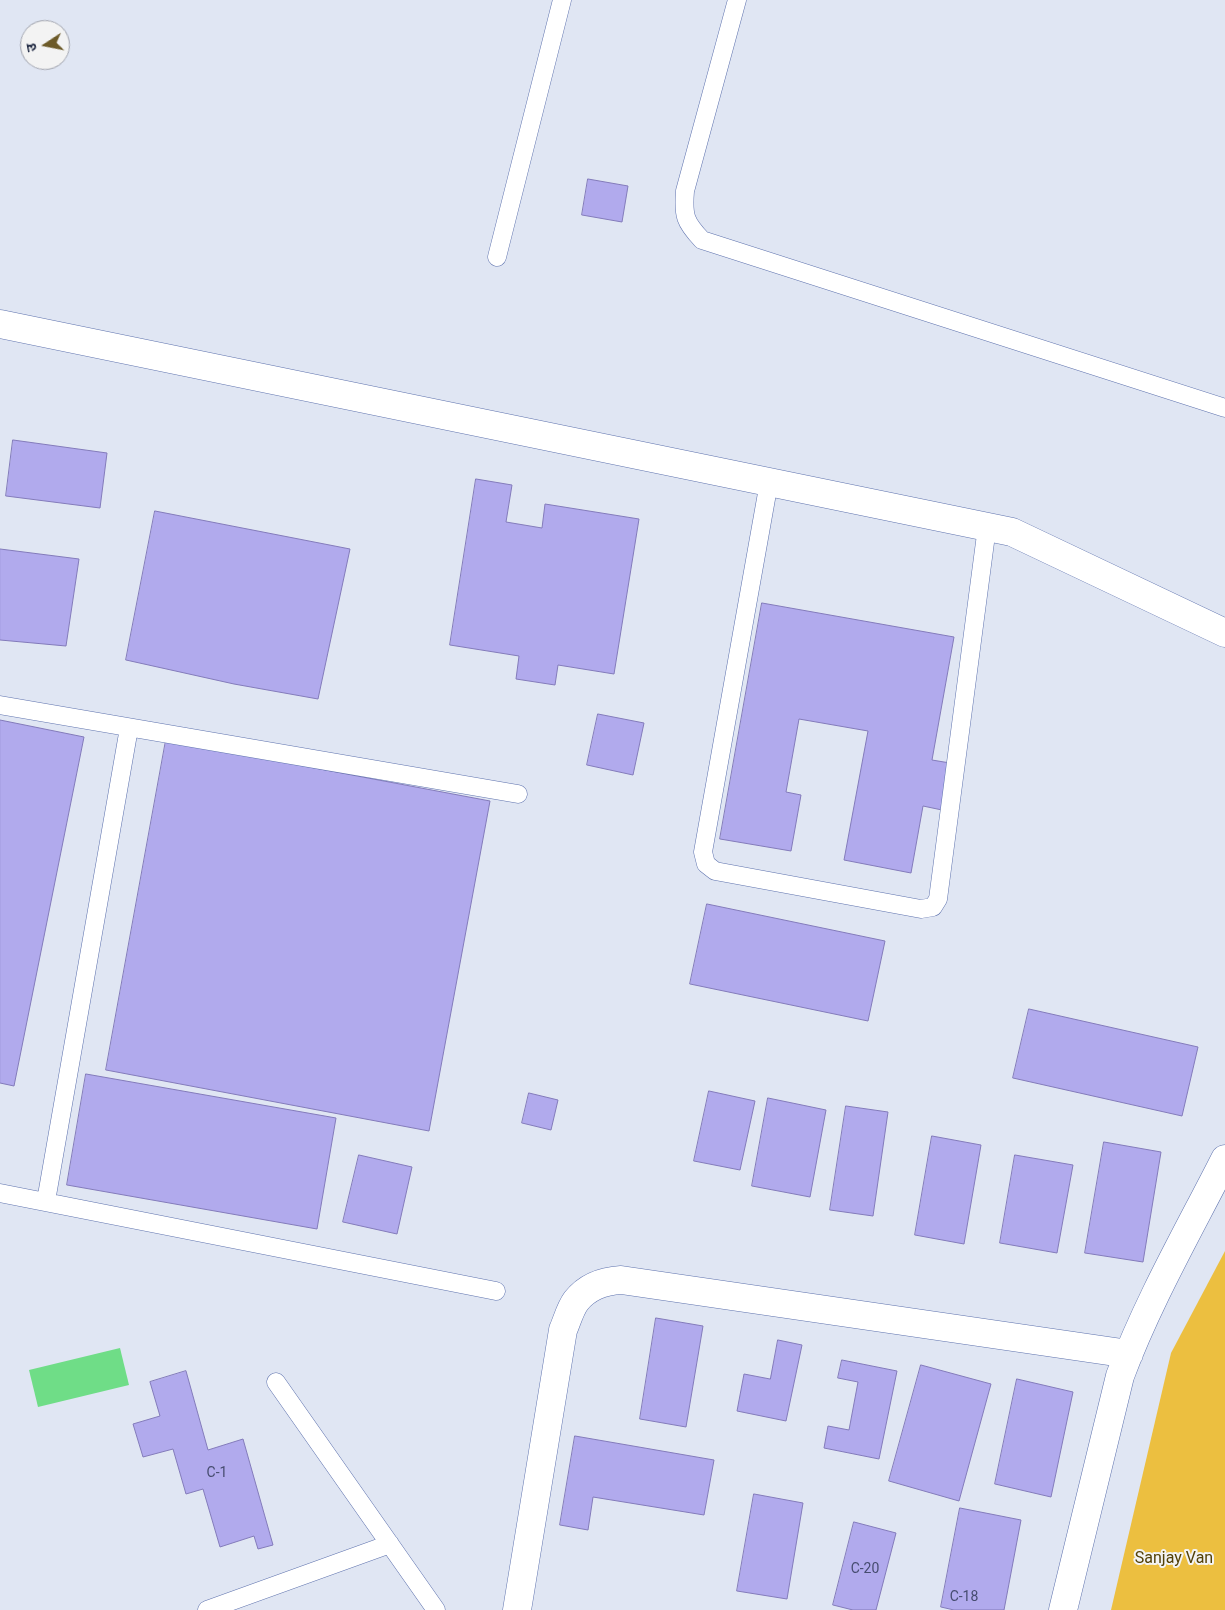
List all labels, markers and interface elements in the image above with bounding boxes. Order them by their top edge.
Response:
north arrow [20,20,70,70]
text: उ [23,42,40,53]
house number: C-1 [207,1465,227,1481]
park label: Sanjay Van [1135,1549,1213,1569]
house number: C-20 [851,1561,879,1577]
house number: C-18 [950,1589,978,1605]

